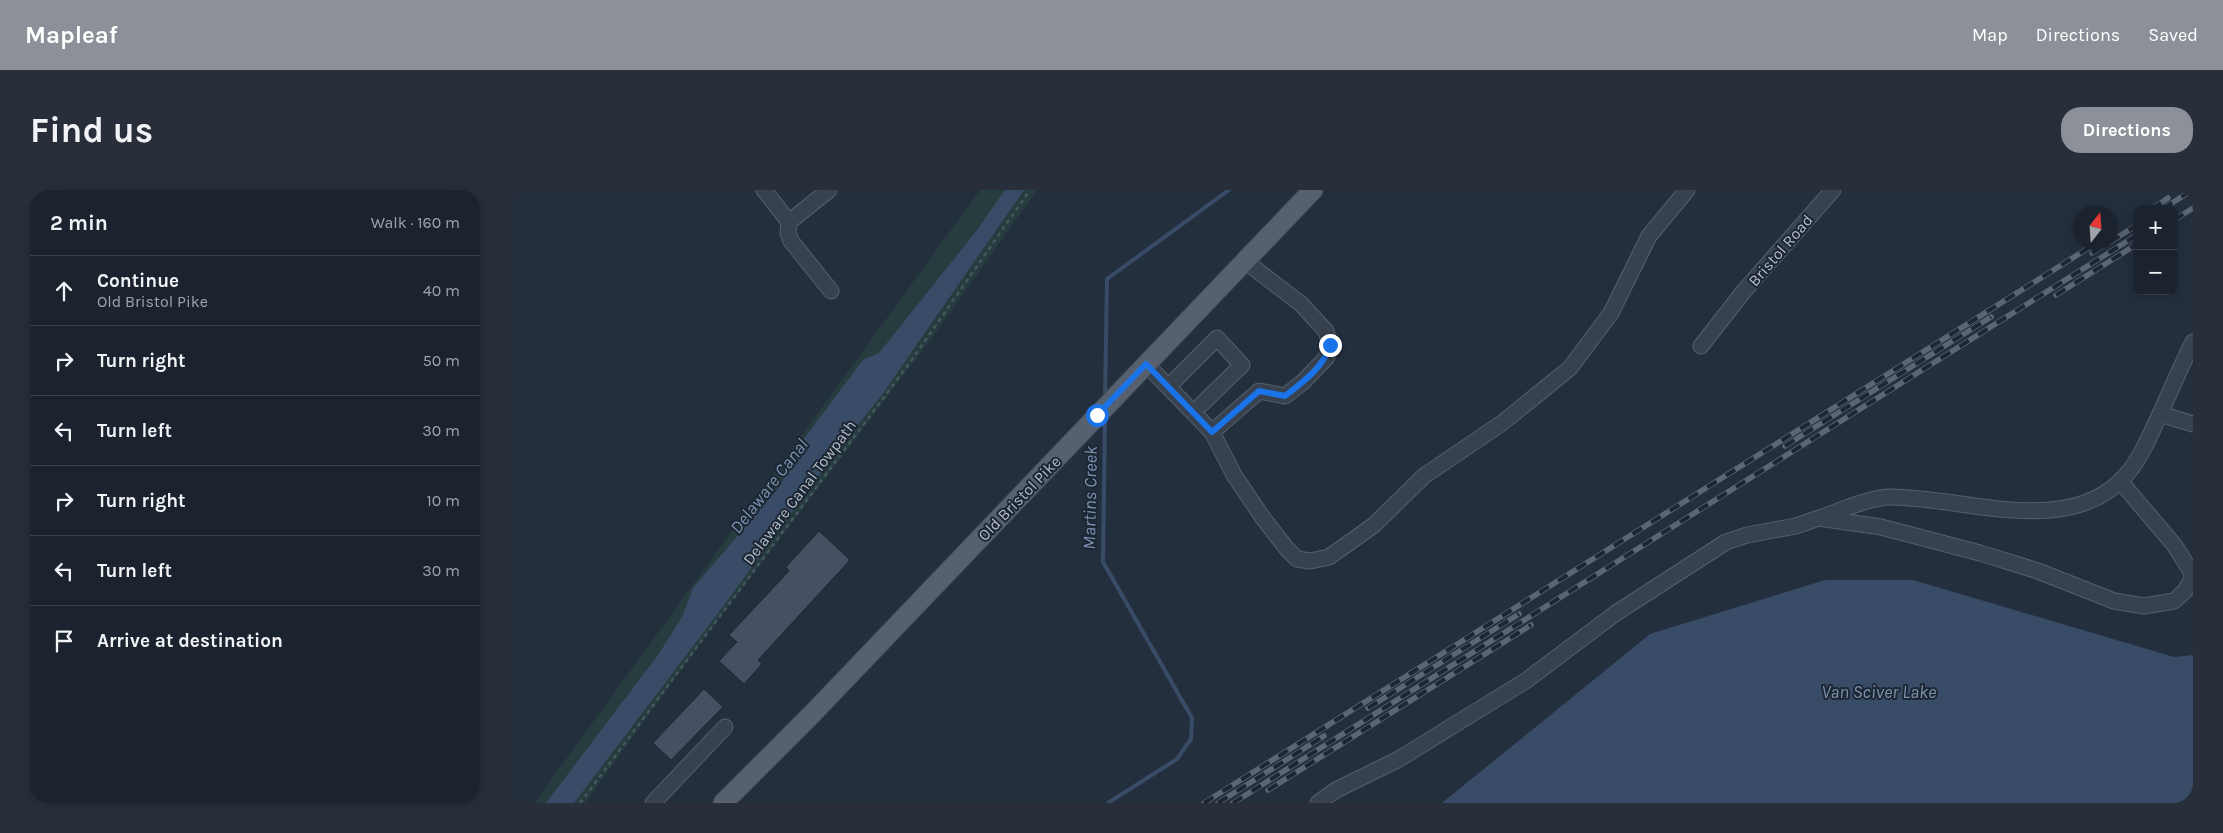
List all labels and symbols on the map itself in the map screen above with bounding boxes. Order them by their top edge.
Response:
north arrow [2073,205,2118,250]
street label: Bristol Road [1744,211,1817,290]
route end [1319,334,1342,357]
route start [1086,404,1109,427]
street label: Delaware Canal Towpath [739,416,860,569]
water label: Delaware Canal [725,434,813,538]
water label: Martins Creek [1078,445,1102,550]
street label: Old Bristol Pike [974,452,1065,545]
water label: Van Sciver Lake [1822,681,1936,703]

